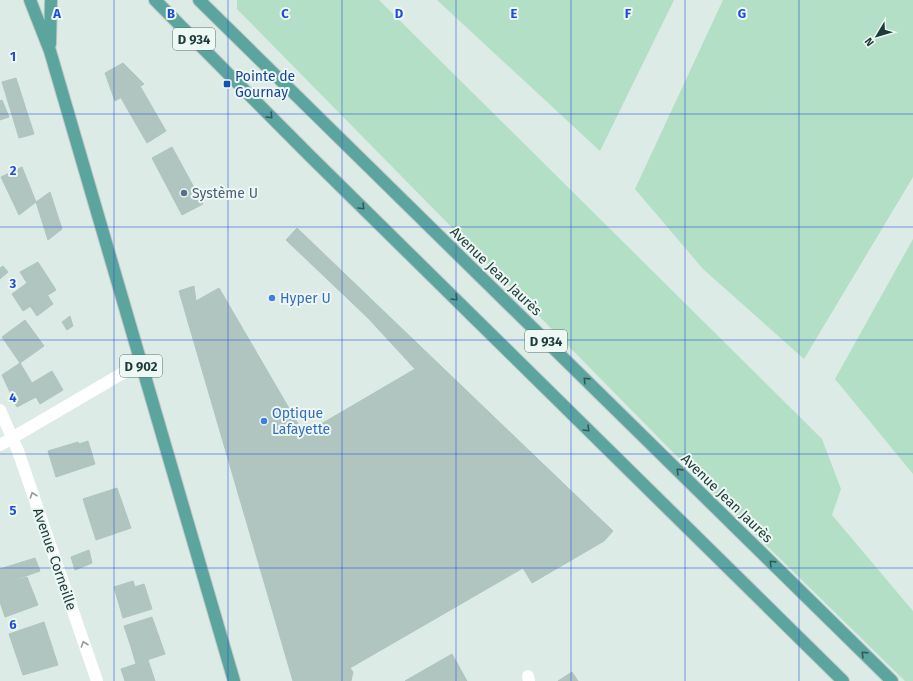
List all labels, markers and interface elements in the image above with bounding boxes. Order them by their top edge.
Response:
text: A [52,6,61,21]
text: B [167,6,175,21]
text: C [281,6,289,21]
text: D [395,6,404,21]
text: E [511,6,518,21]
text: F [625,6,632,21]
text: G [738,6,746,21]
north arrow [857,16,897,56]
road number: D 934 [173,28,215,50]
text: N [862,35,877,49]
text: 1 [10,49,16,64]
place label: Pointe de Gournay [235,68,295,101]
marker: Pointe de Gournay [222,79,232,89]
one-way arrow [265,111,273,119]
text: 2 [10,163,17,178]
place label: Système U [192,185,258,202]
marker: Système U [179,188,189,198]
one-way arrow [357,202,365,210]
street label: Avenue Jean Jaurès [446,223,545,320]
text: 3 [9,276,17,291]
place label: Hyper U [280,290,331,307]
marker: Hyper U [267,293,277,303]
one-way arrow [450,293,458,301]
road number: D 934 [525,330,567,352]
road number: D 902 [120,355,162,377]
one-way arrow [583,377,591,385]
text: 4 [9,390,17,405]
place label: Optique Lafayette [272,405,330,438]
marker: Optique Lafayette [259,416,269,426]
one-way arrow [582,424,590,432]
street label: Avenue Jean Jaurès [677,450,776,547]
one-way arrow [676,469,684,476]
one-way arrow [29,491,38,498]
text: 5 [10,503,17,518]
street label: Avenue Corneille [29,506,80,612]
one-way arrow [769,560,777,567]
text: 6 [9,617,17,632]
one-way arrow [80,641,89,648]
one-way arrow [861,651,869,659]

